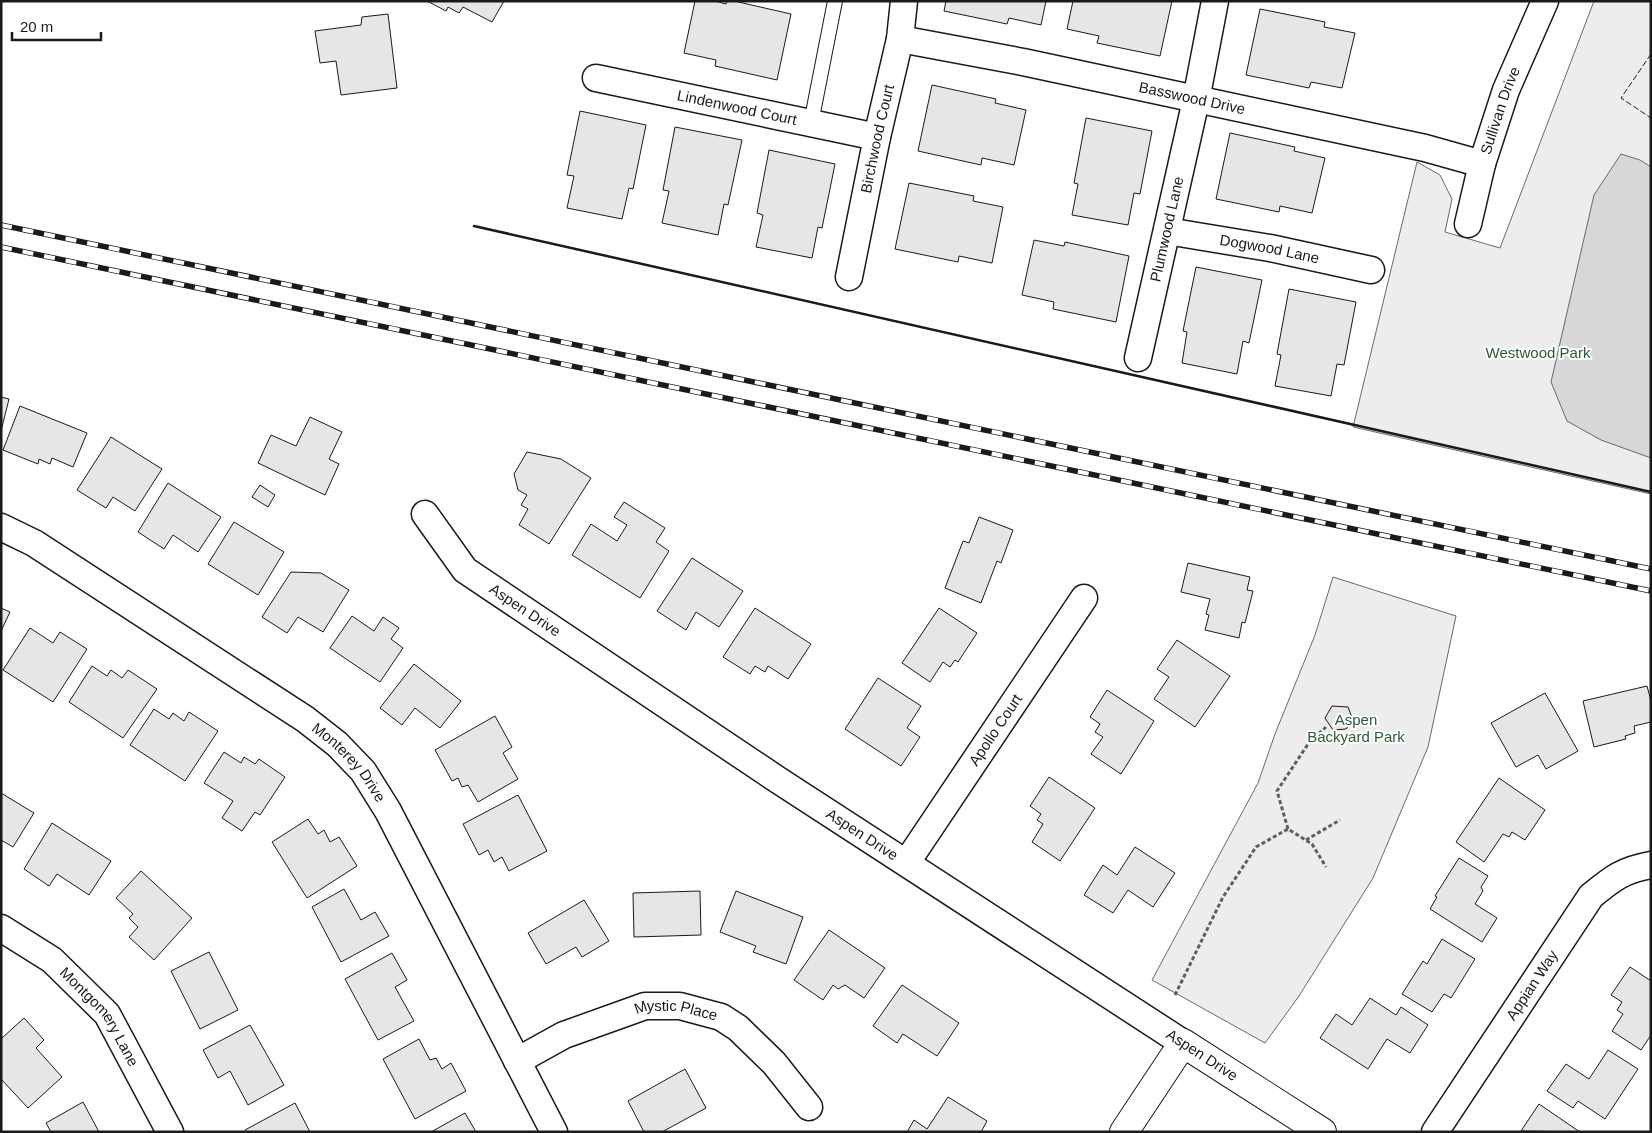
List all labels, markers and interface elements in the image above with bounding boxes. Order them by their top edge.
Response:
scale bar [12,10,101,42]
text: 20 m [20,18,53,35]
street label: Sullivan Drive [1477,64,1523,156]
street label: Basswood Drive [1137,78,1247,117]
street label: Birchwood Court [857,82,897,195]
street label: Lindenwood Court [676,86,799,128]
street label: Plumwood Lane [1146,175,1187,283]
street label: Dogwood Lane [1219,231,1321,266]
park label: Westwood Park [1486,344,1591,361]
street label: Aspen Drive [487,580,564,640]
street label: Apollo Court [965,690,1026,769]
park label: Aspen Backyard Park [1307,711,1405,745]
street label: Monterey Drive [309,719,389,805]
street label: Aspen Drive [823,805,901,864]
street label: Appian Way [1502,946,1561,1023]
street label: Montgomery Lane [57,964,142,1069]
street label: Mystic Place [632,997,719,1024]
street label: Aspen Drive [1163,1025,1241,1084]

